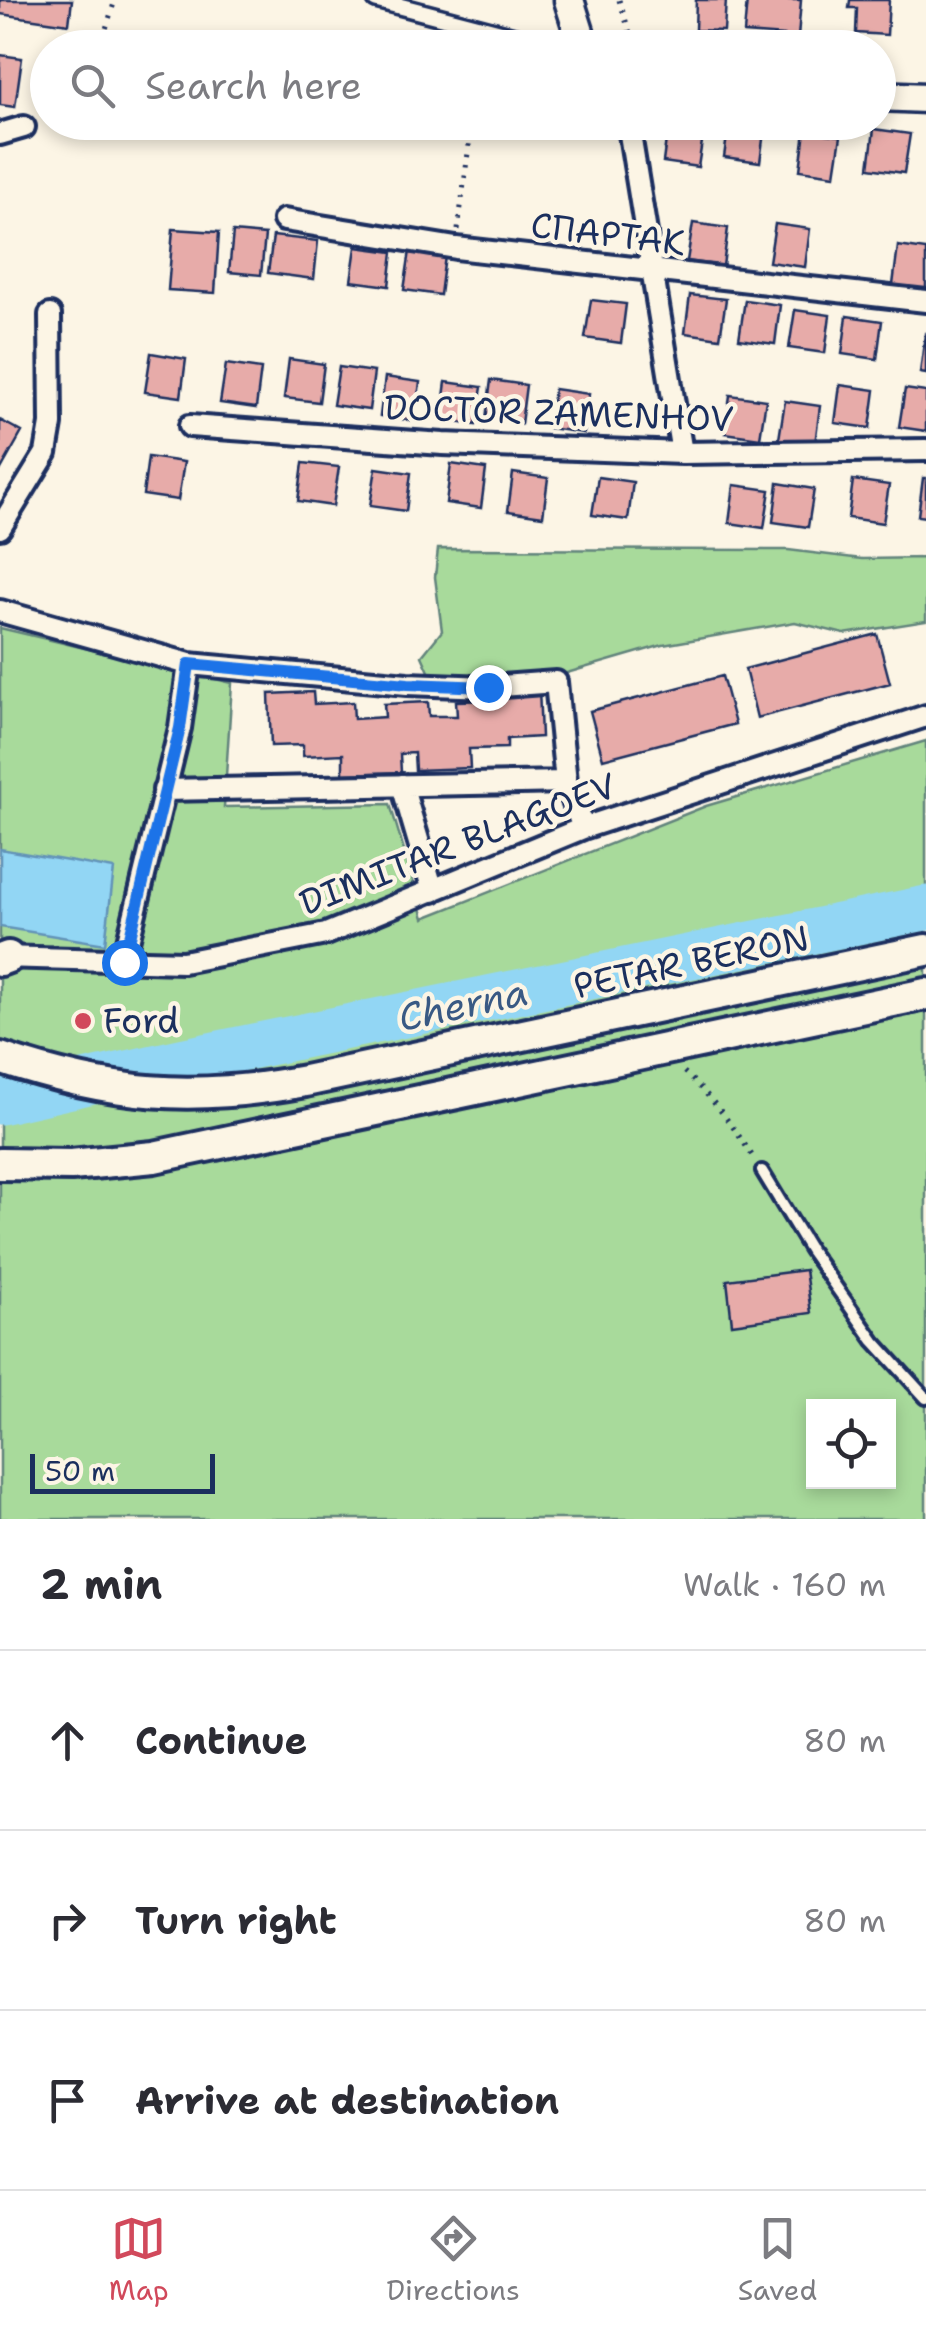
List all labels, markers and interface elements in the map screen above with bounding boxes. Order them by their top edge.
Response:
search box [30,30,896,140]
icon: search [65,58,120,113]
text: Search here [145,60,362,111]
street label: СПАРТАК [528,201,688,266]
street label: DOCTOR ZAMENHOV [384,383,734,442]
route end [466,665,512,711]
street label: DIMITAR BLAGOEV [293,761,623,926]
street label: PETAR BERON [569,914,813,1009]
route start [102,940,148,986]
water label: Cherna [393,966,532,1043]
place label: Ford [103,997,179,1044]
marker: Ford [72,1010,94,1032]
map controls [806,1399,896,1489]
button: locate [806,1399,896,1489]
scale bar [30,1449,215,1494]
text: 50 m [45,1452,115,1490]
text: 2 min [40,1556,162,1612]
text: Walk · 160 m [683,1563,886,1606]
icon: ahead [40,1713,95,1768]
text: Continue [135,1715,307,1766]
text: 80 m [803,1719,886,1762]
icon: right [40,1893,95,1948]
text: Turn right [135,1895,337,1946]
text: 80 m [803,1899,886,1942]
icon: arrive [40,2073,95,2128]
text: Arrive at destination [135,2075,559,2126]
tab: Map [109,2211,169,2309]
tab: Directions [386,2211,520,2309]
tab: Saved [738,2211,817,2309]

